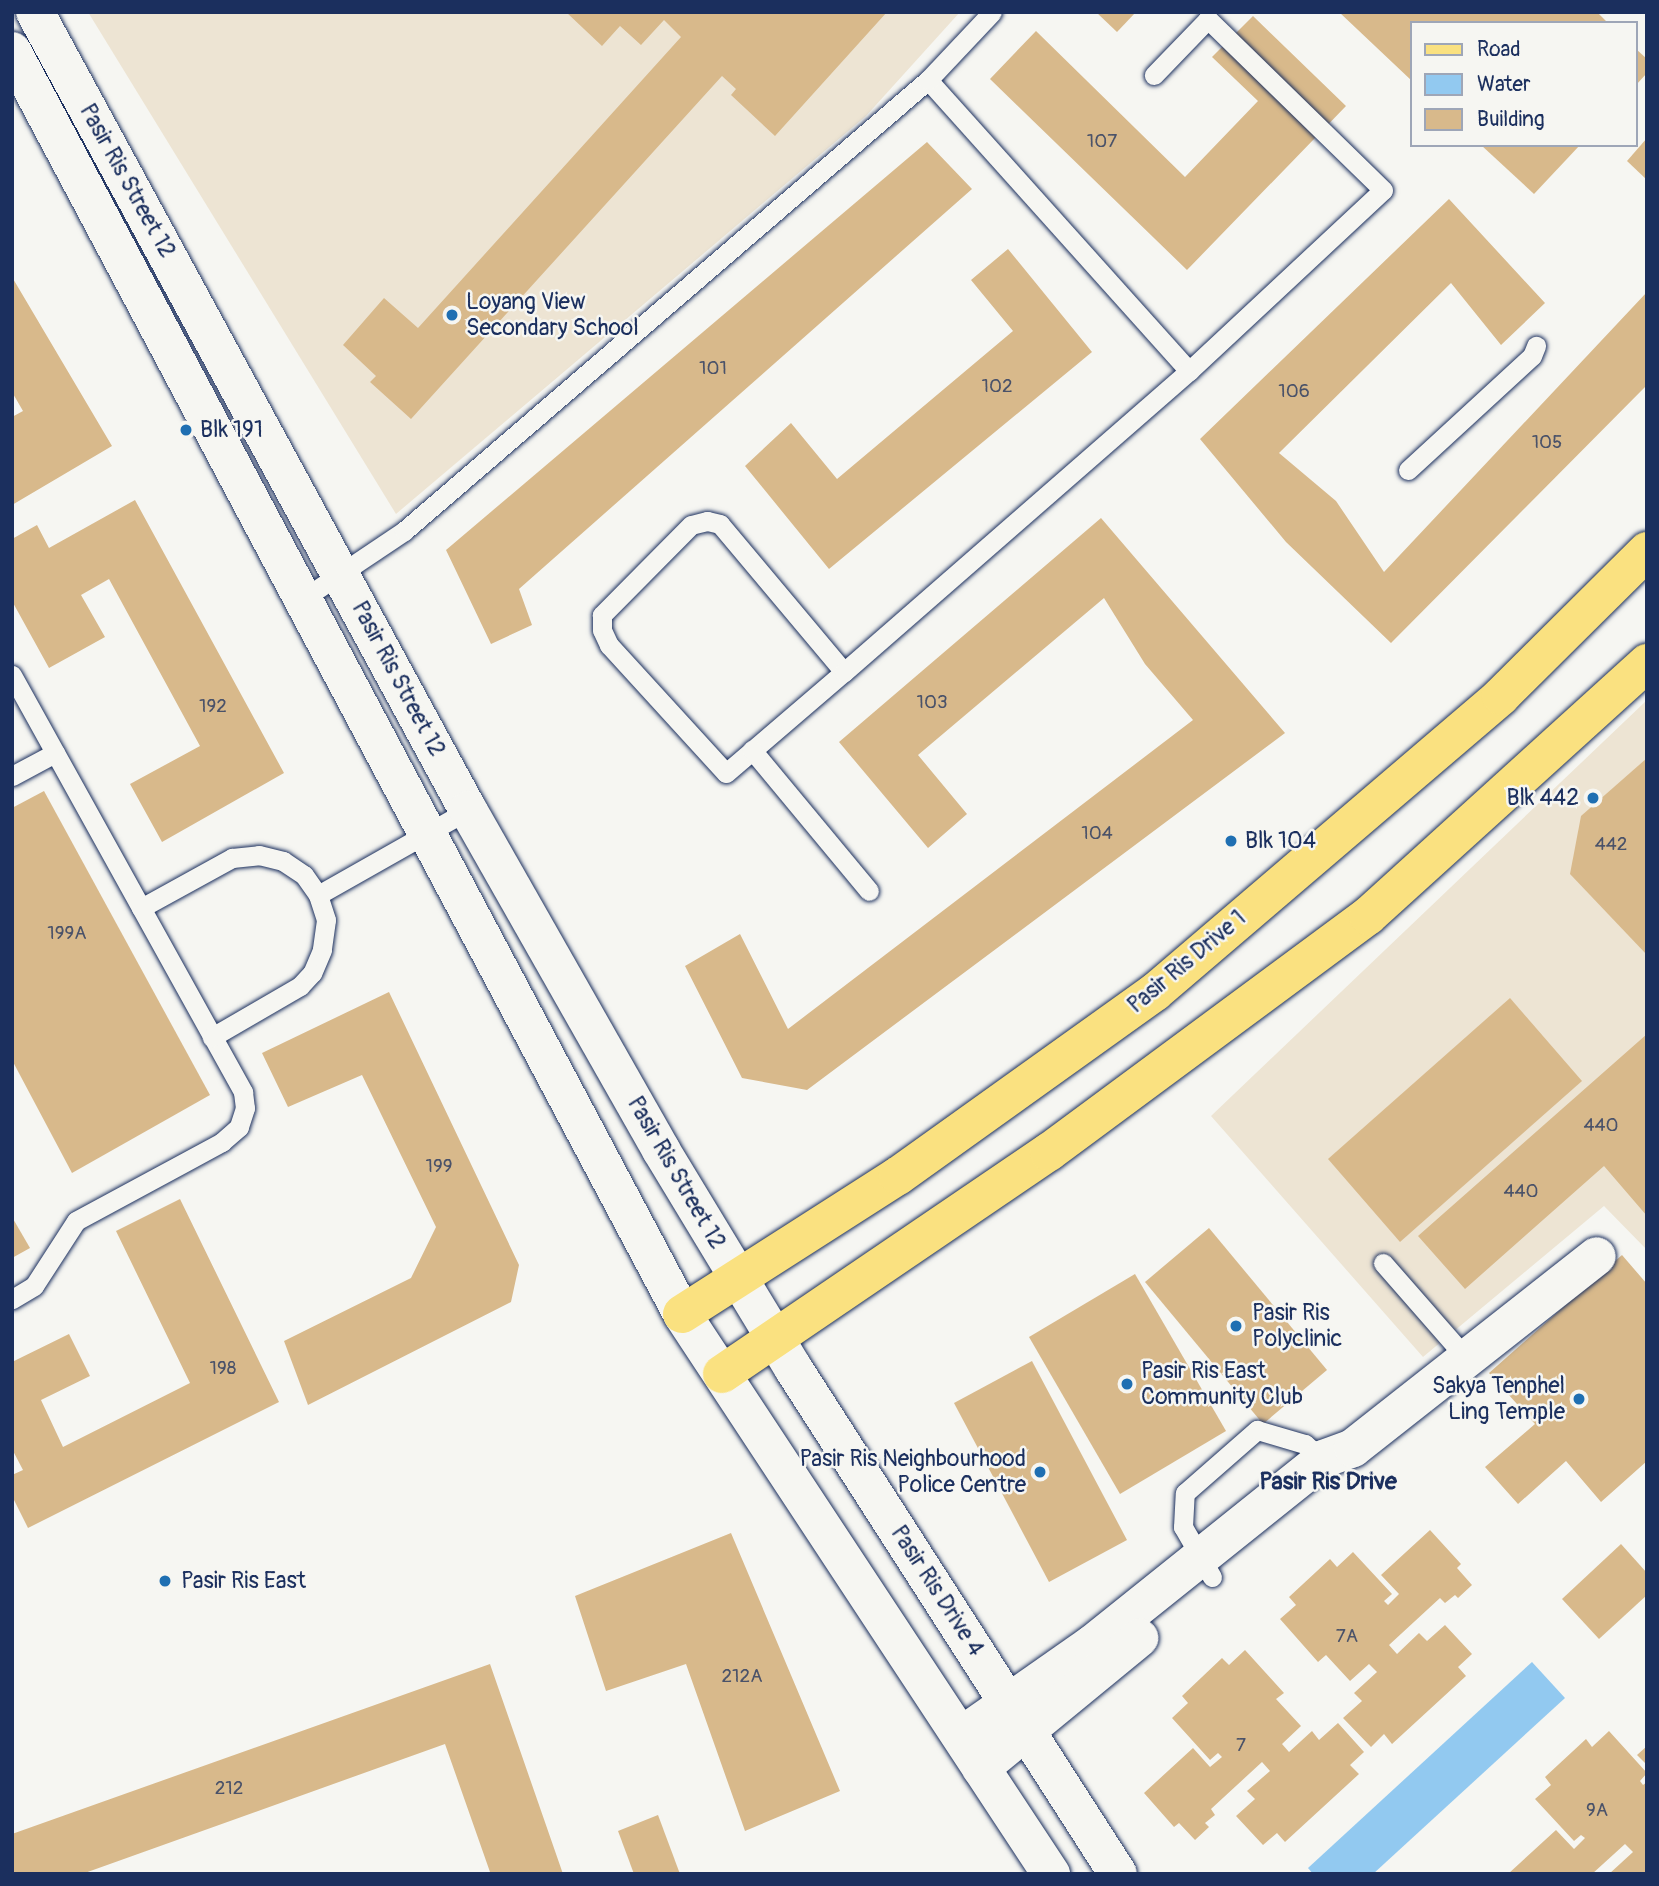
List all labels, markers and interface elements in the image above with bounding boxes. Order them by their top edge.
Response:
legend [1410,21,1638,147]
text: Road [1477,36,1521,63]
text: Water [1477,71,1530,98]
street label: Pasir Ris Street 12 [73,99,181,263]
text: Building [1477,106,1544,133]
house number: 107 [1087,131,1117,153]
place label: Loyang View Secondary School [466,288,639,342]
marker: Loyang View Secondary School [444,307,460,323]
house number: 101 [699,358,727,380]
house number: 102 [981,376,1013,398]
house number: 106 [1278,381,1310,403]
place label: Blk 191 [200,416,263,444]
marker: Blk 191 [178,422,194,438]
house number: 105 [1532,432,1562,454]
street label: Pasir Ris Street 12 [345,597,451,761]
house number: 103 [916,692,948,714]
house number: 192 [199,696,227,718]
place label: Blk 442 [1506,784,1579,812]
marker: Blk 442 [1585,790,1601,806]
house number: 104 [1081,823,1113,845]
place label: Blk 104 [1245,827,1316,855]
marker: Blk 104 [1223,833,1239,849]
house number: 442 [1595,834,1627,856]
street label: Pasir Ris Drive 1 [1122,905,1252,1019]
house number: 199A [47,923,87,945]
street label: Pasir Ris Street 12 [621,1092,731,1254]
house number: 440 [1583,1115,1619,1137]
house number: 199 [426,1156,452,1178]
house number: 440 [1503,1181,1539,1203]
place label: Pasir Ris Polyclinic [1252,1299,1342,1353]
marker: Pasir Ris Polyclinic [1226,1316,1246,1336]
place label: Pasir Ris East Community Club [1141,1357,1303,1411]
house number: 198 [210,1358,236,1380]
place label: Sakya Tenphel Ling Temple [1432,1372,1565,1426]
marker: Pasir Ris East Community Club [1119,1376,1135,1392]
marker: Sakya Tenphel Ling Temple [1571,1391,1587,1407]
place label: Pasir Ris Neighbourhood Police Centre [799,1445,1026,1499]
marker: Pasir Ris Neighbourhood Police Centre [1032,1464,1048,1480]
district label: Pasir Ris Drive [1259,1468,1397,1496]
street label: Pasir Ris Drive 4 [885,1521,989,1661]
place label: Pasir Ris East [181,1567,306,1595]
marker: Pasir Ris East [155,1571,175,1591]
house number: 7A [1336,1626,1358,1648]
house number: 212A [721,1666,763,1688]
house number: 7 [1236,1735,1246,1757]
house number: 212 [215,1778,243,1800]
house number: 9A [1586,1800,1608,1822]

